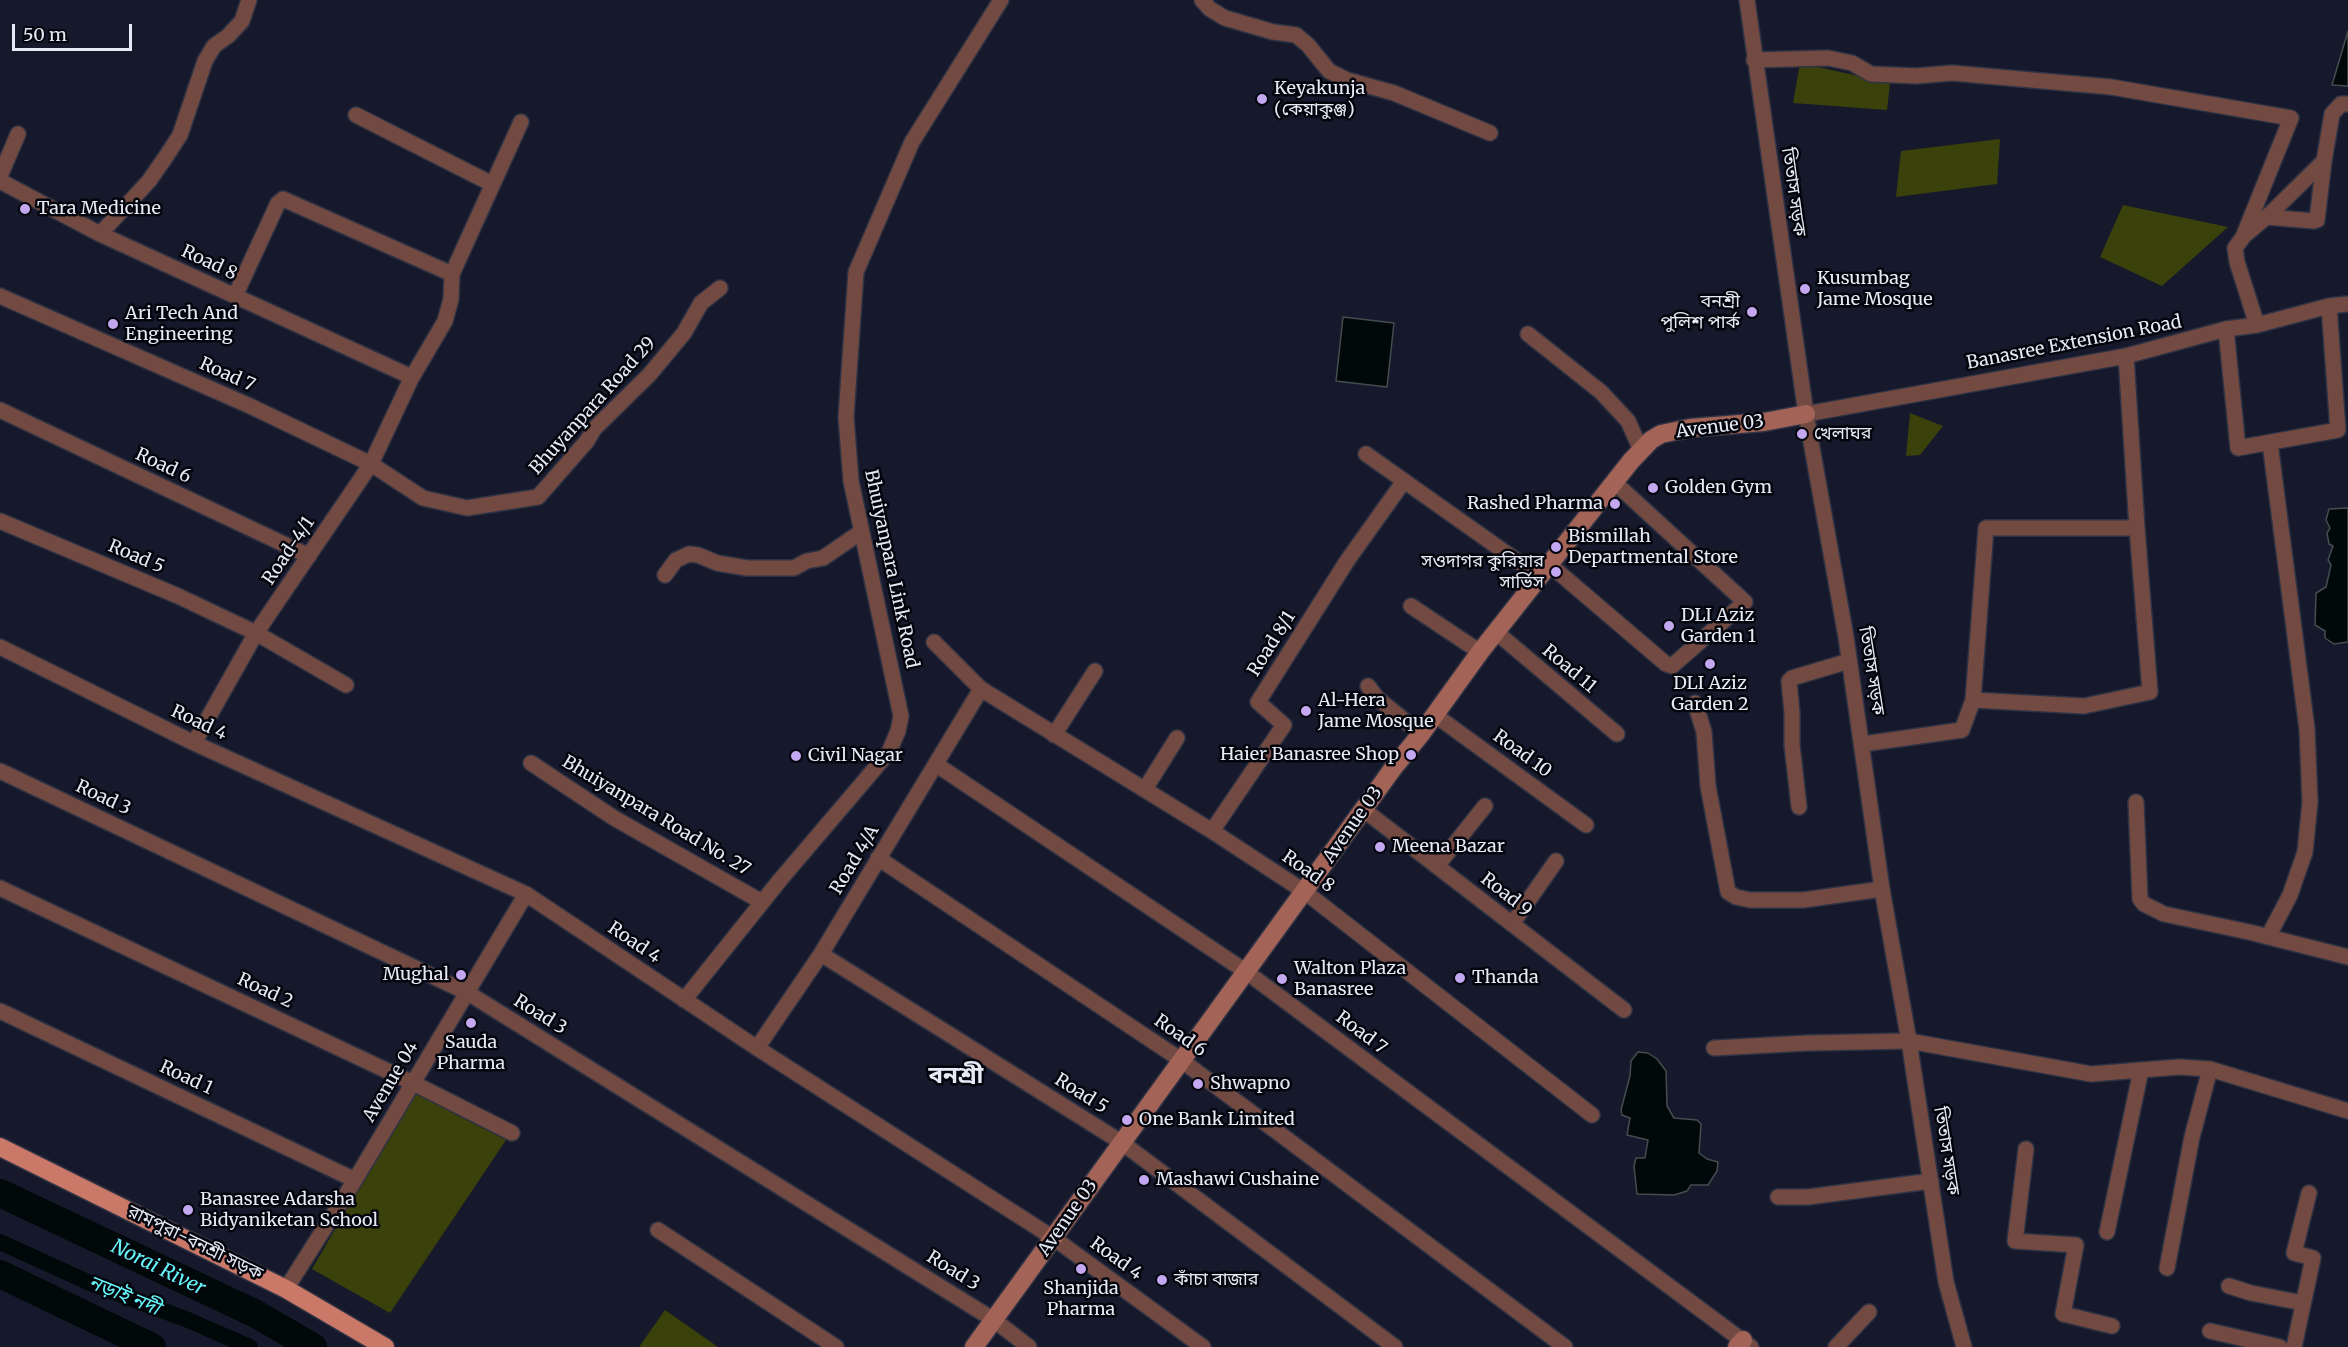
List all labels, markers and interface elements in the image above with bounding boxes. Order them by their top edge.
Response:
scale bar [15,12,135,50]
text: 50 m [23,23,67,46]
place label: Keyakunja (কেয়াকুঞ্জ) [1274,78,1365,121]
marker: Keyakunja (কেয়াকুঞ্জ) [1255,92,1269,106]
street label: তিতাস সড়ক [1776,146,1810,238]
place label: Tara Medicine [37,198,161,220]
marker: Tara Medicine [18,202,32,216]
street label: Road 8 [178,241,240,285]
place label: Kusumbag Jame Mosque [1817,268,1933,310]
marker: Kusumbag Jame Mosque [1798,282,1812,296]
place label: বনশ্রী পুলিশ পার্ক [1660,291,1740,334]
place label: Ari Tech And Engineering [125,303,238,346]
marker: বনশ্রী পুলিশ পার্ক [1745,305,1759,319]
street label: Banasree Extension Road [1965,312,2183,374]
marker: Ari Tech And Engineering [106,317,120,331]
street label: Bhuyanpara Road 29 [525,333,661,479]
street label: Road 7 [196,353,258,397]
street label: Avenue 03 [1675,411,1765,443]
place label: খেলাঘর [1814,423,1872,445]
marker: খেলাঘর [1795,427,1809,441]
street label: Road 6 [132,444,194,488]
street label: Bhuiyanpara Link Road [859,468,923,670]
place label: Golden Gym [1665,477,1772,499]
marker: Golden Gym [1646,481,1660,495]
place label: Rashed Pharma [1467,493,1603,515]
marker: Rashed Pharma [1608,497,1622,511]
street label: Road-4/1 [258,513,320,589]
place label: Bismillah Departmental Store [1568,526,1738,568]
street label: Road 5 [105,536,167,578]
marker: Bismillah Departmental Store [1549,540,1563,554]
place label: সওদাগর কুরিয়ার সার্ভিস [1421,551,1544,594]
marker: সওদাগর কুরিয়ার সার্ভিস [1549,565,1563,579]
place label: DLI Aziz Garden 1 [1681,605,1756,648]
street label: Road 8/1 [1244,607,1300,681]
marker: DLI Aziz Garden 1 [1662,619,1676,633]
street label: তিতাস সড়ক [1853,625,1889,717]
street label: Road 11 [1538,640,1600,698]
marker: DLI Aziz Garden 2 [1703,657,1717,671]
place label: DLI Aziz Garden 2 [1671,673,1749,716]
place label: Al-Hera Jame Mosque [1318,690,1434,732]
street label: Road 4 [168,701,230,745]
marker: Al-Hera Jame Mosque [1299,704,1313,718]
street label: Road 10 [1489,726,1555,782]
place label: Haier Banasree Shop [1220,744,1399,766]
place label: Civil Nagar [808,745,903,767]
marker: Haier Banasree Shop [1404,748,1418,762]
marker: Civil Nagar [789,749,803,763]
street label: Bhuiyanpara Road No. 27 [558,751,754,881]
street label: Road 3 [72,776,134,820]
street label: Avenue 03 [1319,783,1387,867]
street label: Road 4/A [826,822,884,898]
place label: Meena Bazar [1392,836,1505,858]
marker: Meena Bazar [1373,840,1387,854]
street label: Road 8 [1278,846,1338,898]
street label: Road 9 [1476,868,1536,922]
street label: Road 4 [603,918,665,968]
place label: Walton Plaza Banasree [1294,958,1406,1000]
place label: Mughal [383,964,449,986]
place label: Thanda [1472,967,1539,989]
marker: Mughal [454,968,468,982]
street label: Road 2 [234,969,296,1013]
marker: Thanda [1453,971,1467,985]
marker: Walton Plaza Banasree [1275,972,1289,986]
street label: Road 3 [510,990,570,1040]
street label: Road 7 [1331,1007,1391,1059]
street label: Road 6 [1150,1010,1210,1062]
marker: Sauda Pharma [464,1016,478,1030]
place label: Sauda Pharma [437,1032,505,1074]
street label: Avenue 04 [359,1038,423,1126]
street label: Road 1 [156,1056,216,1100]
district label: বনশ্রী [929,1062,983,1090]
street label: Road 5 [1050,1069,1112,1119]
place label: Shwapno [1210,1073,1290,1095]
marker: Shwapno [1191,1077,1205,1091]
street label: তিতাস সড়ক [1928,1105,1964,1197]
place label: One Bank Limited [1139,1109,1295,1131]
marker: One Bank Limited [1120,1113,1134,1127]
place label: Mashawi Cushaine [1156,1169,1319,1191]
marker: Mashawi Cushaine [1137,1173,1151,1187]
street label: Avenue 03 [1034,1176,1102,1260]
place label: Banasree Adarsha Bidyaniketan School [200,1189,378,1232]
street label: রামপুরা-বনশ্রী সড়ক [124,1201,266,1285]
marker: Banasree Adarsha Bidyaniketan School [181,1203,195,1217]
street label: Road 4 [1086,1233,1146,1285]
water label: Norai River [107,1235,209,1301]
street label: Road 3 [923,1246,983,1296]
marker: Shanjida Pharma [1074,1262,1088,1276]
place label: কাঁচা বাজার [1174,1269,1259,1291]
water label: নড়াই নদী [85,1271,163,1321]
marker: কাঁচা বাজার [1155,1273,1169,1287]
place label: Shanjida Pharma [1043,1278,1119,1320]

